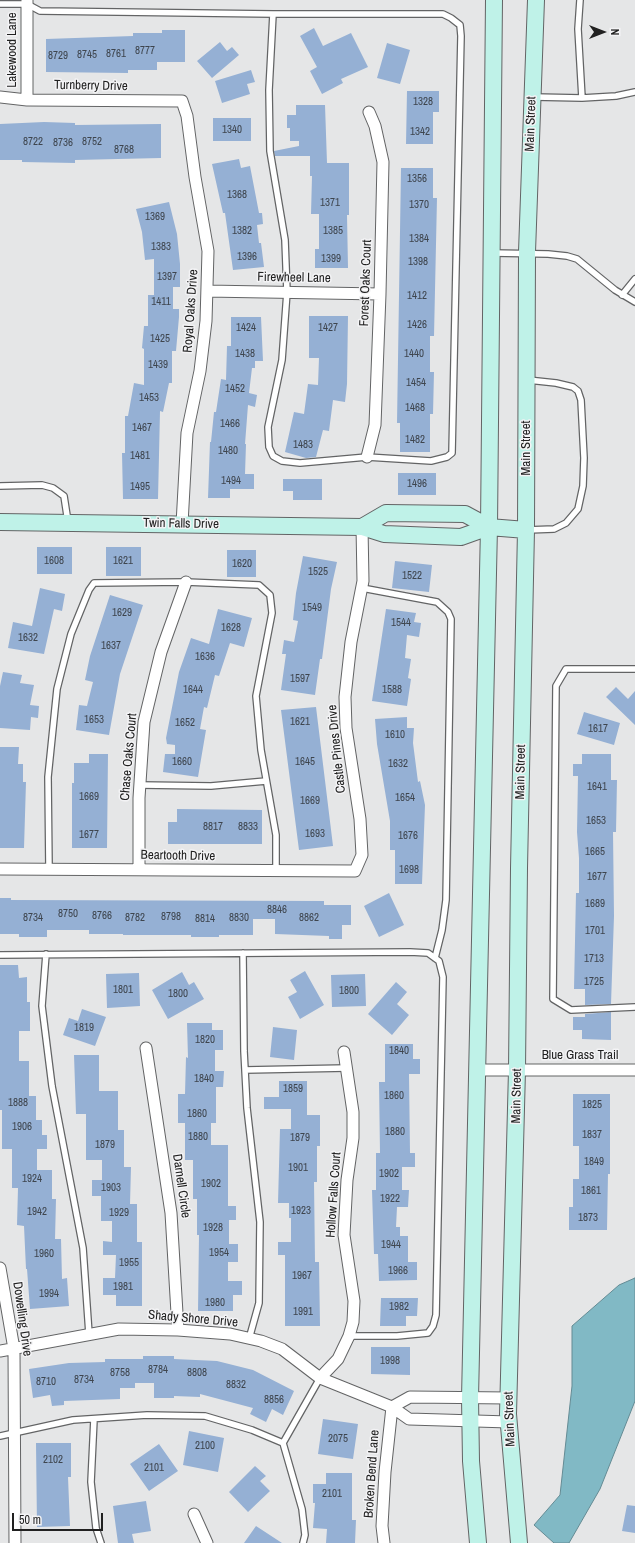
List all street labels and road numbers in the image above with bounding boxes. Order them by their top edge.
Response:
street label: Lakewood Lane [5,12,21,88]
street label: Turnberry Drive [54,78,128,94]
street label: Main Street [522,96,540,152]
street label: Forest Oaks Court [357,239,375,327]
street label: Royal Oaks Drive [180,269,202,353]
street label: Firewheel Lane [257,270,331,286]
street label: Main Street [519,420,535,476]
street label: Twin Falls Drive [143,516,219,532]
street label: Castle Pines Drive [325,704,349,794]
street label: Chase Oaks Court [117,713,141,801]
street label: Main Street [513,744,529,800]
street label: Beartooth Drive [141,848,215,864]
street label: Blue Grass Trail [542,1048,618,1064]
street label: Main Street [509,1068,525,1124]
street label: Hollow Falls Court [323,1152,345,1238]
street label: Darnell Circle [169,1153,193,1219]
street label: Dowelling Drive [9,1281,35,1357]
street label: Shady Shore Drive [147,1307,239,1331]
street label: Main Street [501,1391,519,1447]
street label: Broken Bend Lane [361,1429,383,1519]

